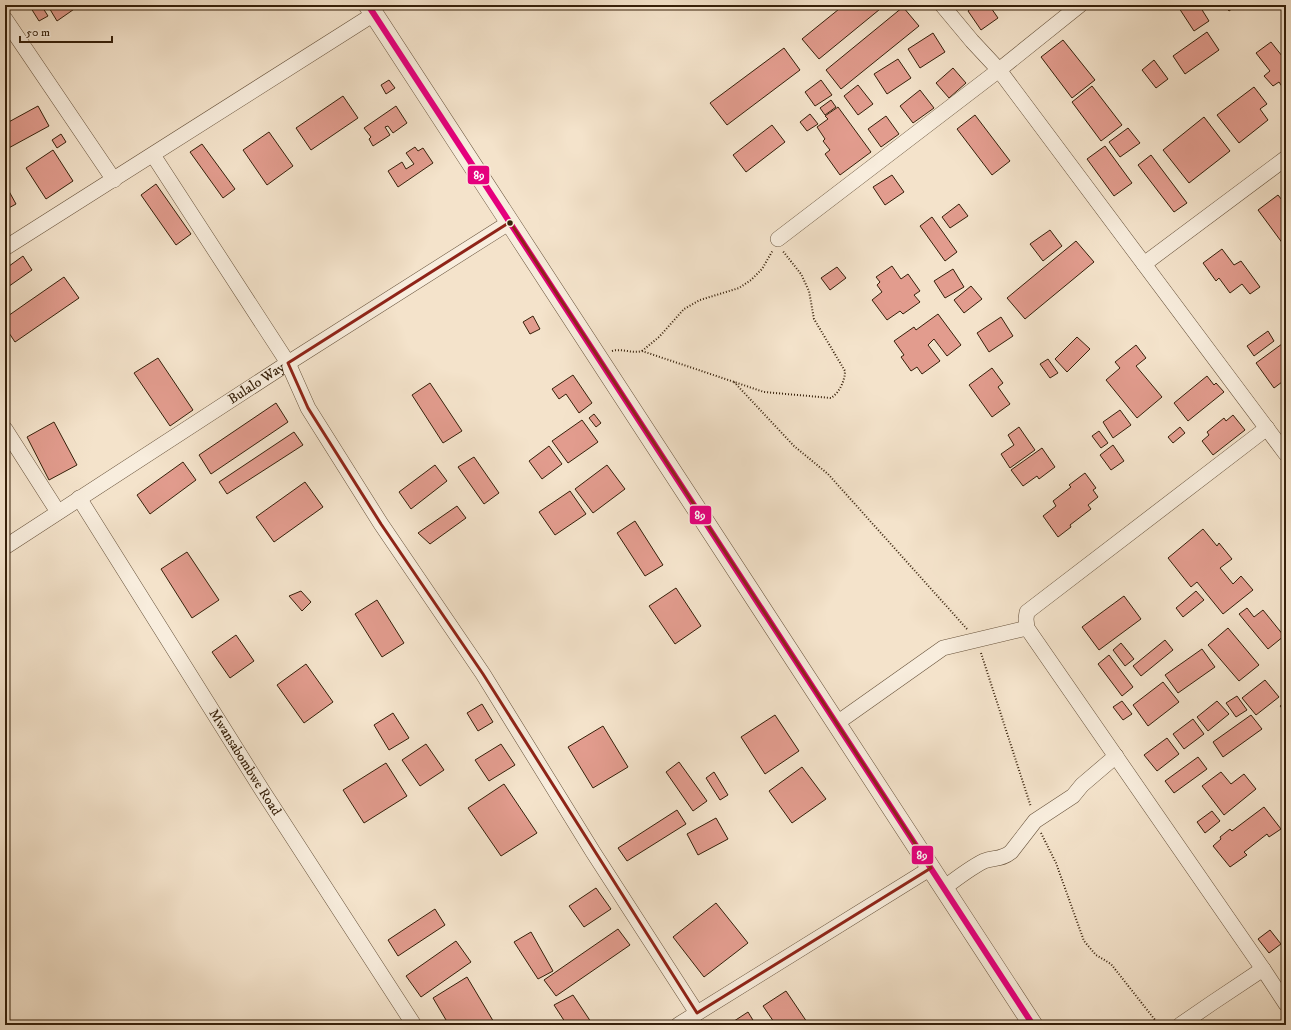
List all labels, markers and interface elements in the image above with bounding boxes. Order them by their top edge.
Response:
scale bar [20,18,112,44]
text: 50 m [26,25,50,40]
line badge: 89 [467,165,490,185]
text: 89 [474,169,485,183]
unlabelled marker [505,218,515,228]
street label: Bulalo Way [225,358,289,409]
line badge: 89 [689,505,712,525]
text: 89 [695,509,706,523]
street label: Mwansabombwe Road [204,706,285,819]
line badge: 89 [911,845,934,865]
text: 89 [917,849,928,863]

